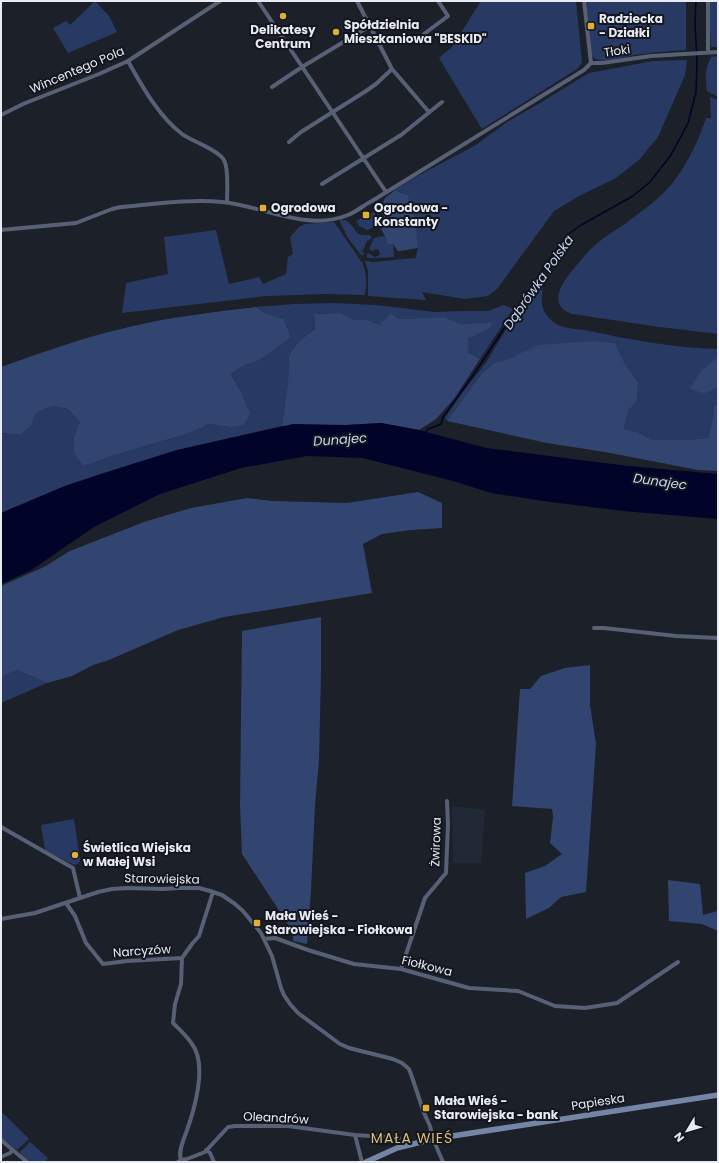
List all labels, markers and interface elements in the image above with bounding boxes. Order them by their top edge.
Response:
place label: Radziecka - Działki [599,10,663,41]
marker: Delikatesy Centrum [278,11,288,21]
place label: Spółdzielnia Mieszkaniowa "BESKID" [344,16,487,47]
place label: Delikatesy Centrum [250,21,316,52]
marker: Radziecka - Działki [586,21,596,31]
marker: Spółdzielnia Mieszkaniowa "BESKID" [331,27,341,37]
street label: Tłoki [603,40,631,61]
street label: Wincentego Pola [27,42,127,97]
place label: Ogrodowa [271,199,336,216]
place label: Ogrodowa - Konstanty [374,199,448,230]
marker: Ogrodowa [258,203,268,213]
marker: Ogrodowa - Konstanty [361,210,371,220]
water label: Dąbrówka Polska [499,231,578,333]
water label: Dunajec [313,428,368,451]
water label: Dunajec [632,468,688,495]
street label: Żwirowa [426,817,445,867]
place label: Świetlica Wiejska w Małej Wsi [83,839,191,870]
marker: Świetlica Wiejska w Małej Wsi [70,850,80,860]
street label: Starowiejska [124,869,200,888]
place label: Mała Wieś - Starowiejska - Fiołkowa [265,907,413,938]
marker: Mała Wieś - Starowiejska - Fiołkowa [252,918,262,928]
street label: Narcyzów [112,940,172,961]
street label: Fiołkowa [400,951,454,980]
street label: Papieska [570,1089,626,1114]
place label: Mała Wieś - Starowiejska - bank [434,1092,559,1123]
marker: Mała Wieś - Starowiejska - bank [421,1103,431,1113]
street label: Oleandrów [243,1107,309,1128]
north arrow [667,1111,707,1151]
district label: MAŁA WIEŚ [371,1128,453,1148]
text: N [670,1129,688,1145]

